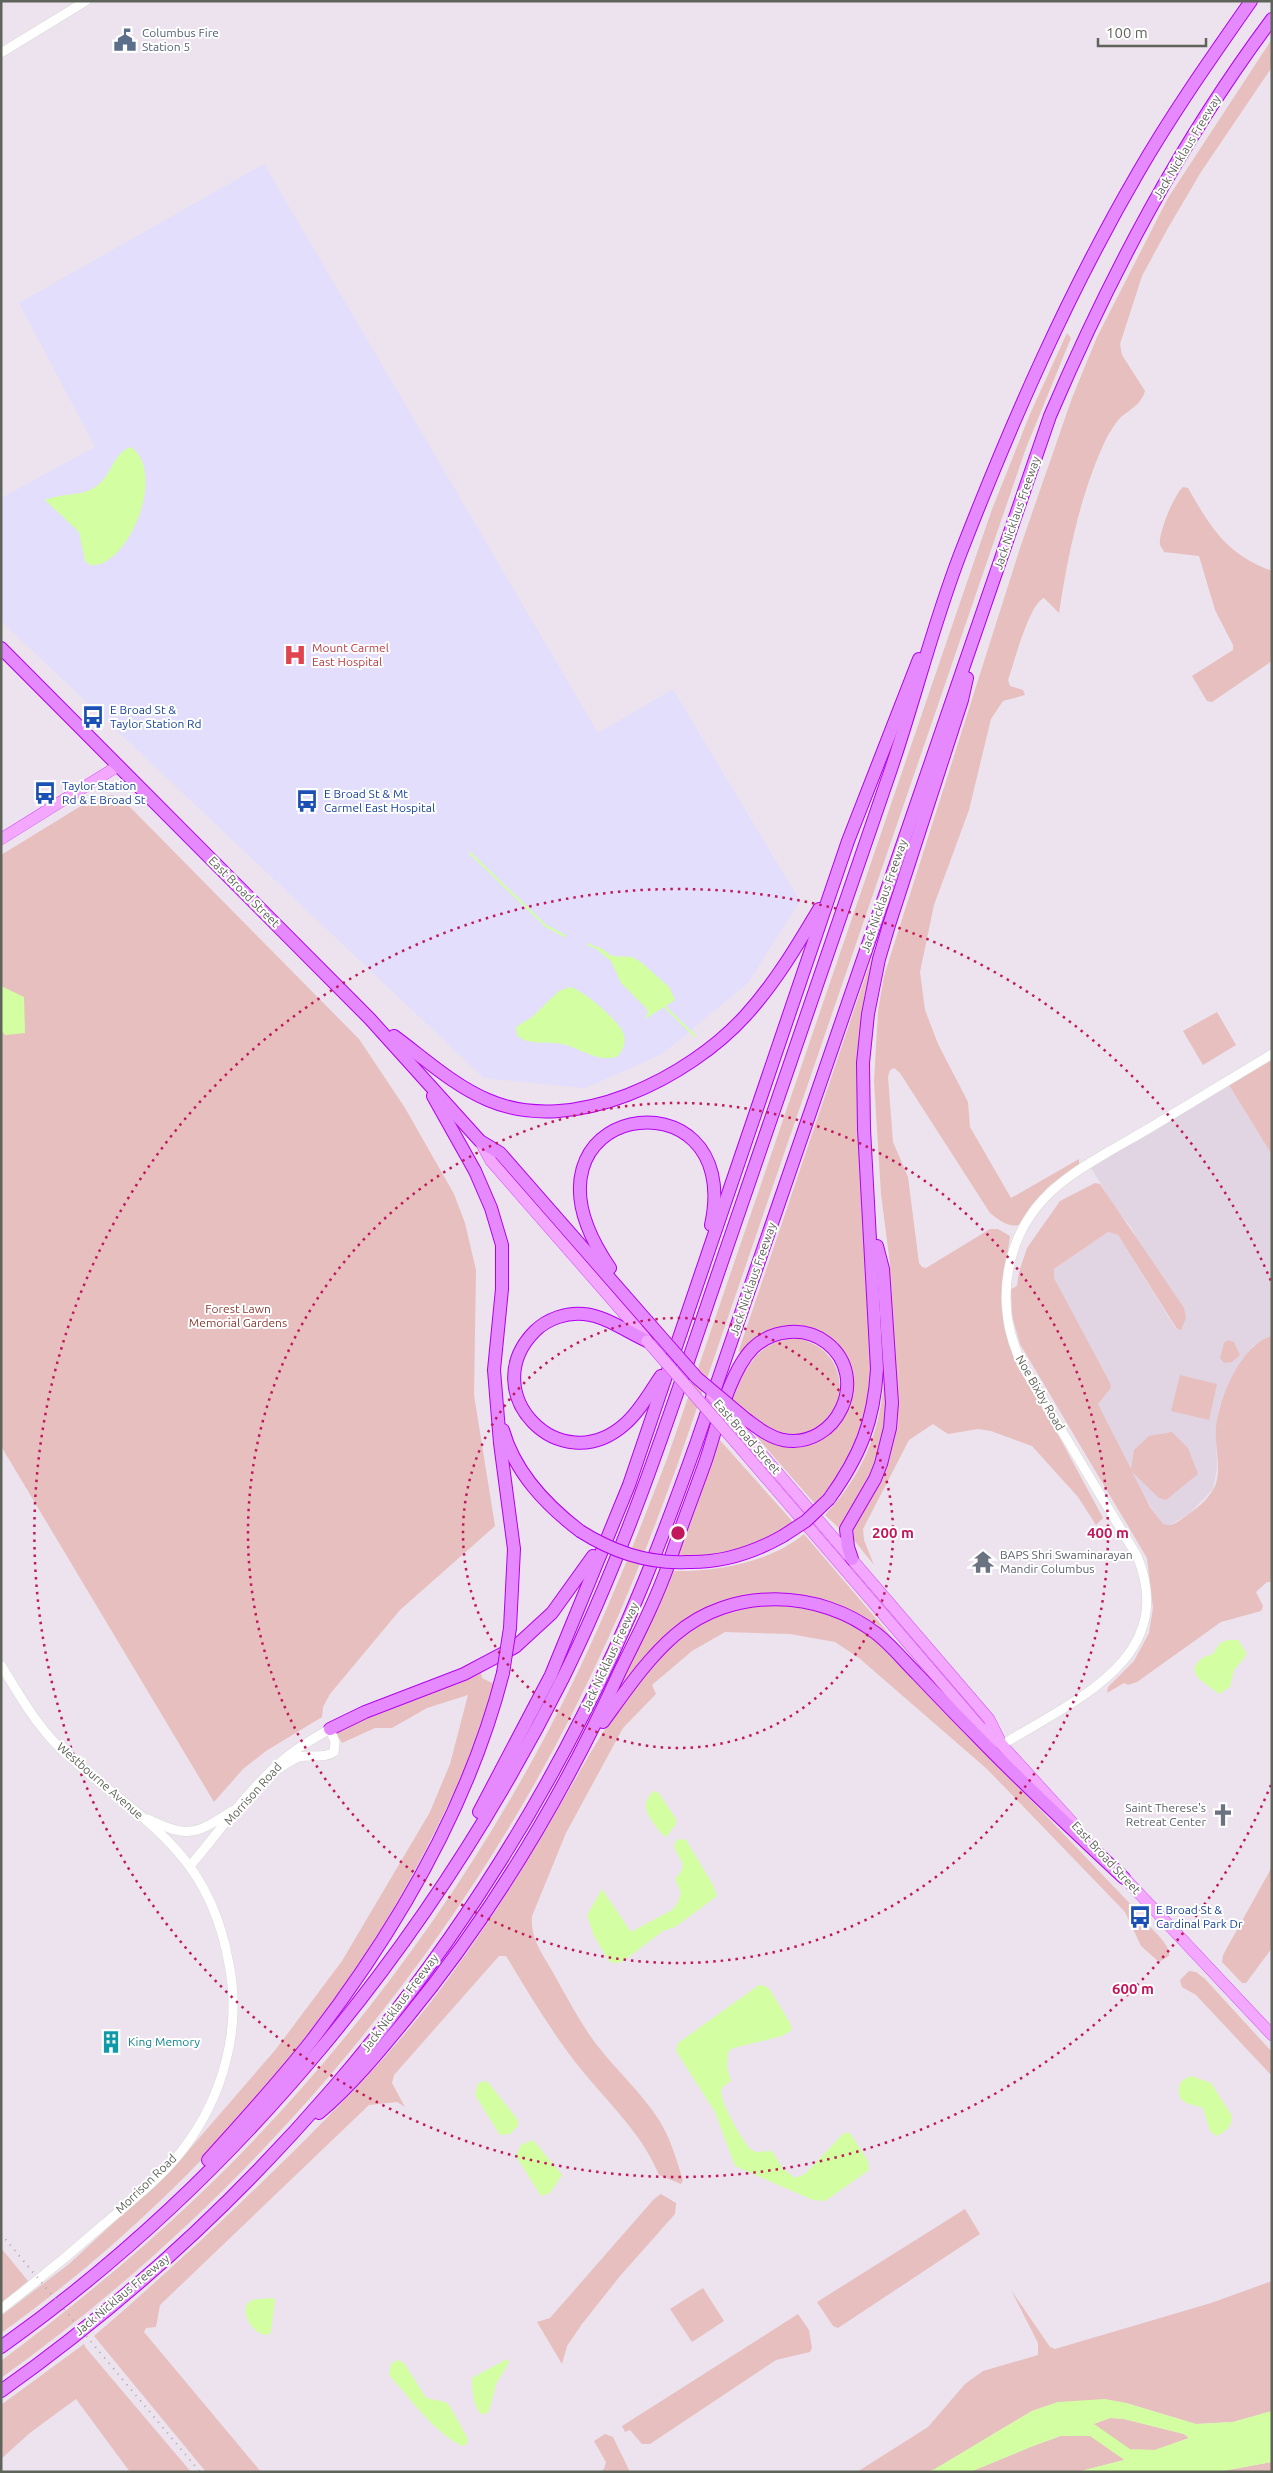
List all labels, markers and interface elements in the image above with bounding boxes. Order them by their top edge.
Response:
scale bar [1098,15,1206,47]
text: 100 m [1106,24,1148,41]
place label: Columbus Fire Station 5 [142,26,219,53]
public building icon: Columbus Fire Station 5 [112,27,138,53]
street label: Jack Nicklaus Freeway [1150,92,1223,201]
street label: Jack Nicklaus Freeway [991,454,1042,571]
place label: Mount Carmel East Hospital [312,641,389,668]
hospital icon: Mount Carmel East Hospital [282,642,308,668]
place label: E Broad St & Taylor Station Rd [110,703,201,730]
bus stop icon: E Broad St & Taylor Station Rd [80,704,106,730]
place label: Taylor Station Rd & E Broad St [62,779,146,806]
bus stop icon: Taylor Station Rd & E Broad St [32,780,58,806]
place label: E Broad St & Mt Carmel East Hospital [324,787,435,814]
bus stop icon: E Broad St & Mt Carmel East Hospital [294,788,320,814]
street label: Jack Nicklaus Freeway [858,837,909,954]
street label: East Broad Street [206,854,282,930]
street label: Jack Nicklaus Freeway [727,1220,778,1337]
park label: Forest Lawn Memorial Gardens [189,1302,287,1329]
street label: Noe Bixby Road [1014,1353,1067,1433]
street label: East Broad Street [712,1397,783,1477]
centre of rings [669,1524,687,1542]
text: 200 m [872,1524,914,1541]
text: 400 m [1087,1524,1129,1541]
place label: BAPS Shri Swaminarayan Mandir Columbus [1000,1548,1133,1575]
temple icon: BAPS Shri Swaminarayan Mandir Columbus [970,1549,996,1575]
street label: Jack Nicklaus Freeway [579,1600,641,1713]
street label: Westbourne Avenue [55,1740,146,1821]
street label: Morrison Road [221,1760,284,1827]
place label: Saint Therese's Retreat Center [1125,1801,1206,1828]
church icon: Saint Therese's Retreat Center [1210,1802,1236,1828]
street label: East Broad Street [1069,1819,1143,1897]
place label: E Broad St & Cardinal Park Dr [1156,1903,1243,1930]
bus stop icon: E Broad St & Cardinal Park Dr [1127,1904,1153,1930]
street label: Jack Nicklaus Freeway [359,1951,441,2054]
text: 600 m [1112,1980,1154,1997]
building icon: King Memory [98,2029,124,2055]
place label: King Memory [128,2035,200,2048]
street label: Morrison Road [113,2152,179,2216]
street label: Jack Nicklaus Freeway [72,2251,172,2338]

